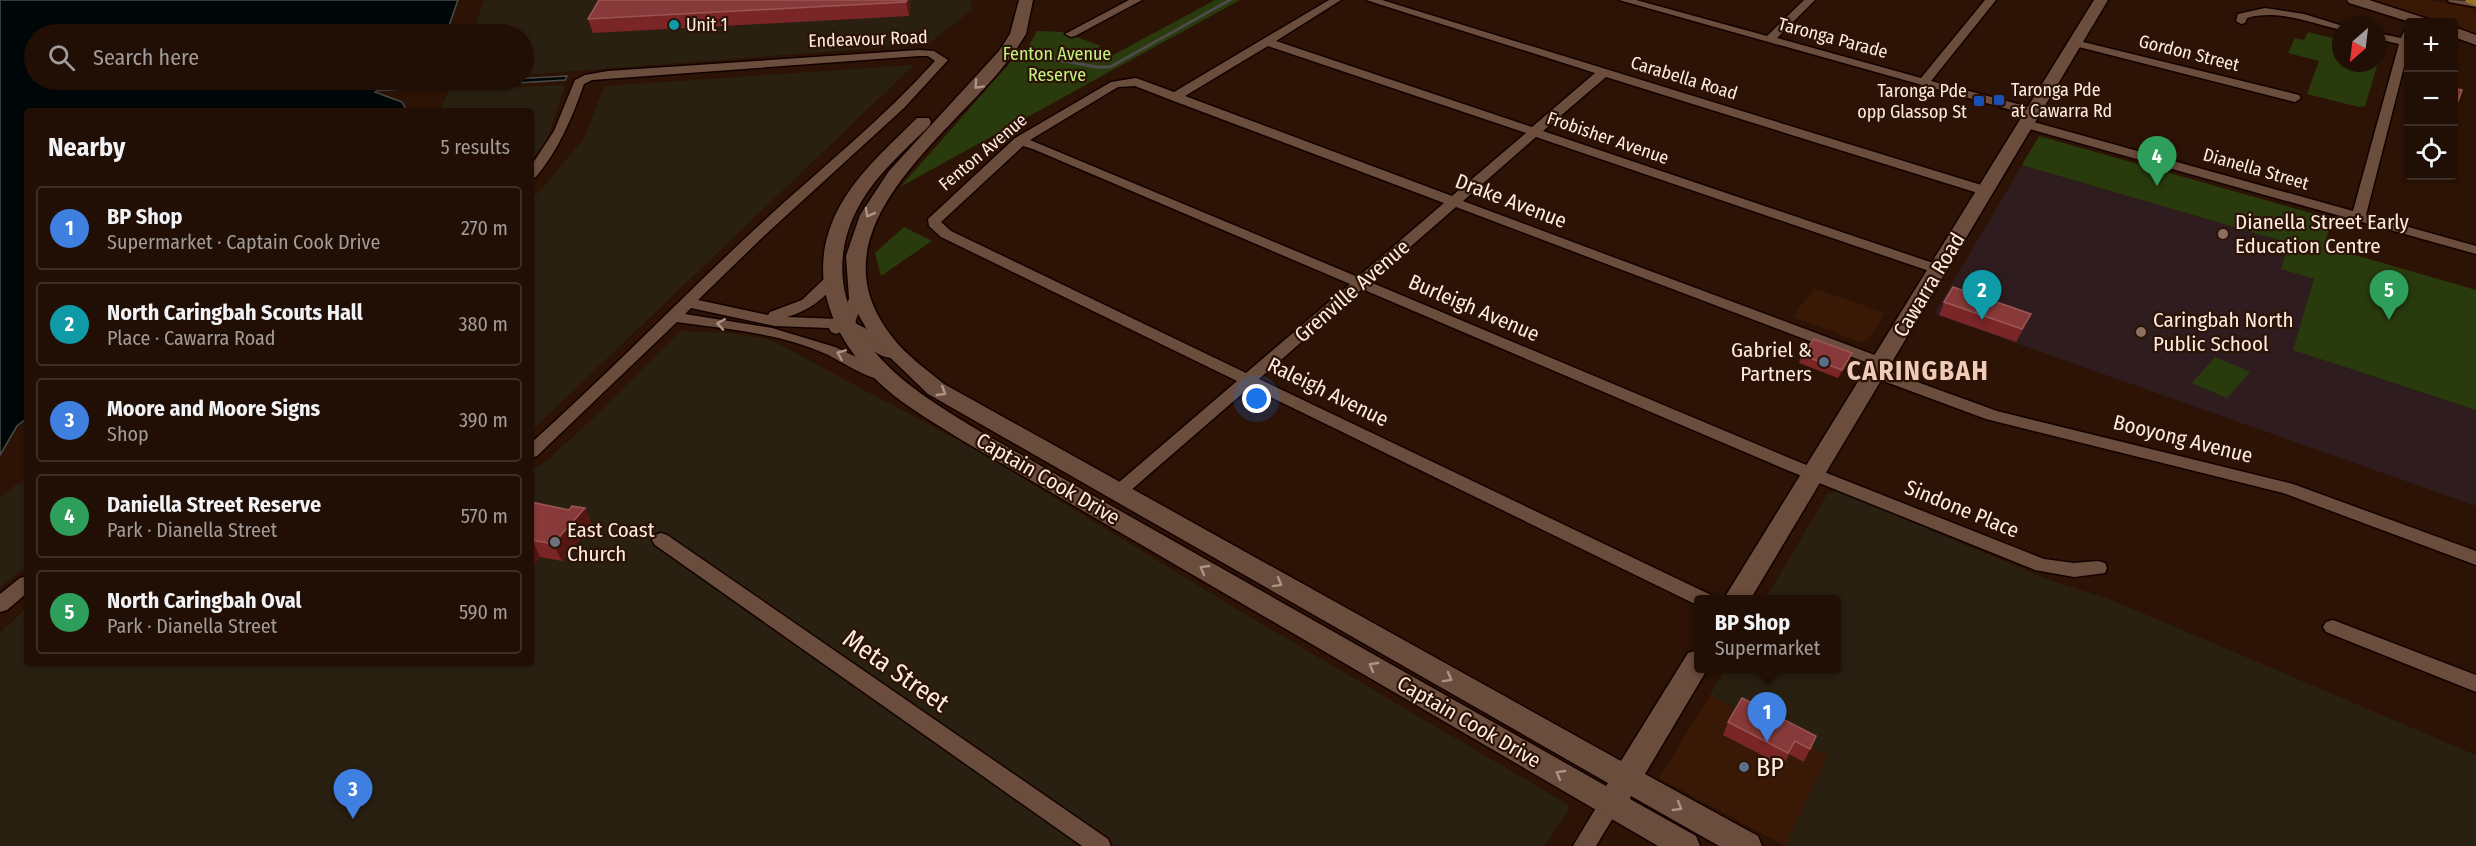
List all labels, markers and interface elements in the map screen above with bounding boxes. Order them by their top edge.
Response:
street label: Taronga Parade [1776,13,1890,63]
place label: Unit 1 [686,14,728,36]
marker: Unit 1 [667,18,681,32]
north arrow [2332,18,2386,72]
map controls [2404,18,2458,180]
button: + [2404,18,2458,72]
search box [24,24,534,90]
street label: Endeavour Road [808,26,928,52]
street label: Gordon Street [2137,30,2242,76]
icon: search [45,41,78,74]
park label: Fenton Avenue Reserve [1003,43,1111,86]
text: Search here [93,44,199,71]
street label: Carabella Road [1628,51,1740,105]
button: − [2404,72,2458,126]
one-way arrow [974,78,985,89]
place label: Taronga Pde at Cawarra Rd [2011,79,2112,122]
place label: Taronga Pde opp Glassop St [1857,80,1967,123]
marker: Taronga Pde at Cawarra Rd [1992,93,2006,107]
marker: Taronga Pde opp Glassop St [1972,94,1986,108]
street label: Frobisher Avenue [1544,107,1672,169]
street label: Fenton Avenue [934,109,1032,195]
button: locate [2404,126,2458,180]
text: Nearby [48,132,125,163]
text: 5 results [440,135,510,159]
pin: 4 [2138,136,2176,186]
street label: Dianella Street [2201,143,2311,195]
street label: Drake Avenue [1452,168,1570,234]
text: BP Shop [107,203,182,230]
one-way arrow [865,206,876,217]
place label: Dianella Street Early Education Centre [2235,209,2410,259]
text: 1 [65,216,74,240]
text: 270 m [461,216,508,240]
marker: Dianella Street Early Education Centre [2216,227,2230,241]
street label: Cawarra Road [1888,228,1970,342]
text: Supermarket · Captain Cook Drive [107,230,380,254]
street label: Grenville Avenue [1289,234,1415,348]
street label: Burleigh Avenue [1405,269,1543,347]
pin: 2 [1962,270,2002,320]
pin: 5 [2370,270,2408,320]
text: North Caringbah Scouts Hall [107,299,363,326]
place label: Caringbah North Public School [2153,307,2294,357]
text: 2 [65,312,74,336]
text: 380 m [458,312,508,336]
one-way arrow [716,318,725,330]
marker: Caringbah North Public School [2134,325,2148,339]
text: Place · Cawarra Road [107,326,276,350]
place label: Gabriel & Partners [1731,337,1812,387]
one-way arrow [836,350,847,362]
street label: Raleigh Avenue [1263,352,1393,432]
marker: Gabriel & Partners [1817,355,1831,369]
district label: CARINGBAH [1847,355,1989,387]
one-way arrow [936,384,946,396]
your location [1242,384,1271,413]
text: Moore and Moore Signs [107,395,320,422]
text: 3 [65,408,74,432]
text: 390 m [459,408,508,432]
street label: Booyong Avenue [2111,409,2255,469]
text: Shop [107,422,149,446]
street label: Captain Cook Drive [971,427,1125,531]
street label: Sindone Place [1901,474,2023,544]
text: Daniella Street Reserve [107,491,321,518]
text: 4 [64,504,75,528]
text: 570 m [461,504,508,528]
place label: East Coast Church [567,517,655,567]
text: Park · Dianella Street [107,518,277,542]
marker: East Coast Church [548,535,562,549]
one-way arrow [1200,565,1210,576]
one-way arrow [1272,576,1282,587]
text: North Caringbah Oval [107,587,302,614]
popup [1694,595,1841,673]
text: 5 [65,600,74,624]
text: 590 m [459,600,508,624]
text: BP Shop [1715,609,1790,636]
text: Park · Dianella Street [107,614,277,638]
street label: Meta Street [837,623,955,719]
text: Supermarket [1715,636,1820,660]
one-way arrow [1368,662,1379,674]
street label: Captain Cook Drive [1392,670,1546,774]
one-way arrow [1442,671,1453,682]
pin: 1 [1748,692,1786,742]
place label: BP [1756,752,1784,783]
marker: BP [1737,760,1751,774]
pin: 3 [334,770,372,819]
one-way arrow [1556,770,1566,781]
one-way arrow [1672,799,1682,811]

